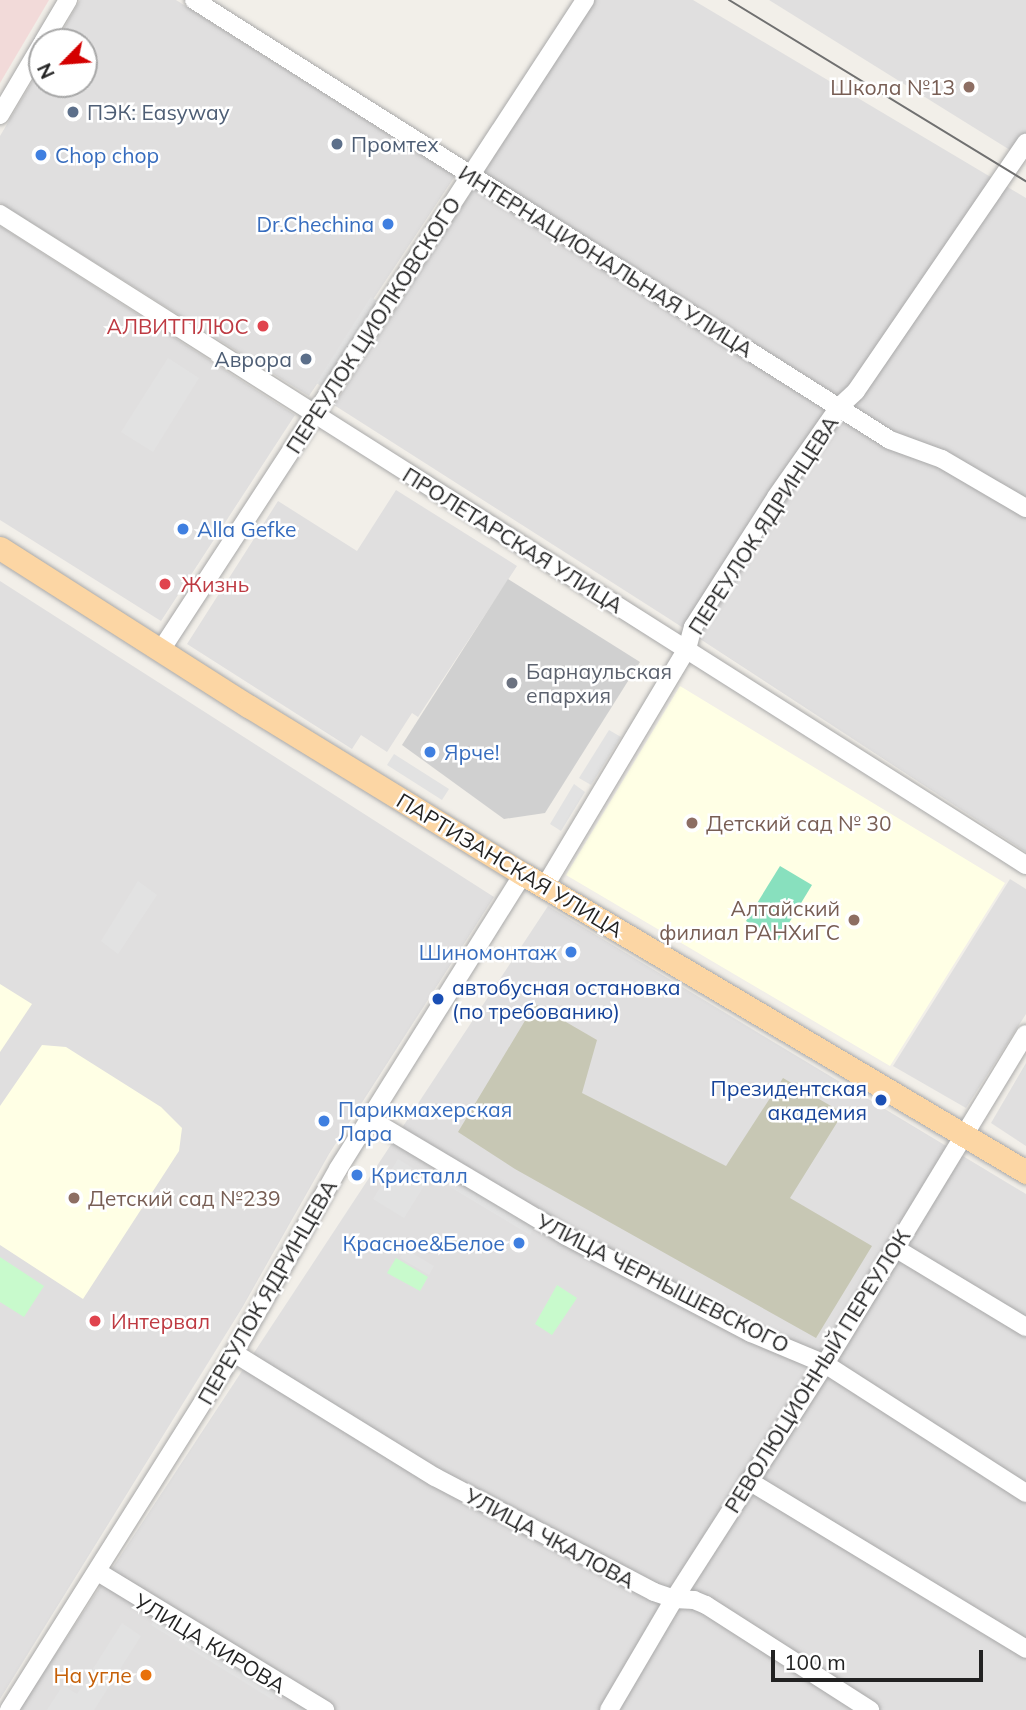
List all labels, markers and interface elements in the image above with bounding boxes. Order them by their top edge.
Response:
north arrow [28,28,98,98]
text: N [32,59,60,83]
place label: Школа №13 [830,74,955,100]
marker: Школа №13 [961,79,977,95]
place label: ПЭК: Easyway [87,99,230,125]
marker: ПЭК: Easyway [65,104,81,120]
place label: Промтех [351,131,439,157]
marker: Промтех [329,136,345,152]
place label: Chop chop [55,142,159,168]
marker: Chop chop [33,147,49,163]
street label: ИНТЕРНАЦИОНАЛЬНАЯ УЛИЦА [454,160,758,362]
street label: ПЕРЕУЛОК ЦИОЛКОВСКОГО [281,192,465,458]
place label: Dr.Chechina [256,211,374,237]
marker: Dr.Chechina [380,216,396,232]
place label: АЛВИТПЛЮС [107,313,249,339]
marker: АЛВИТПЛЮС [255,318,271,334]
place label: Аврора [214,346,292,372]
marker: Аврора [298,351,314,367]
street label: ПЕРЕУЛОК ЯДРИНЦЕВА [683,411,843,639]
street label: ПРОЛЕТАРСКАЯ УЛИЦА [398,462,628,618]
place label: Alla Gefke [197,516,296,542]
marker: Alla Gefke [175,521,191,537]
place label: Жизнь [181,571,249,597]
marker: Жизнь [155,574,175,594]
place label: Барнаульская епархия [526,658,672,708]
marker: Барнаульская епархия [504,675,520,691]
place label: Ярче! [444,739,500,765]
marker: Ярче! [422,744,438,760]
street label: ПАРТИЗАНСКАЯ УЛИЦА [392,787,628,943]
place label: Детский сад № 30 [706,810,892,836]
marker: Детский сад № 30 [684,815,700,831]
place label: Алтайский филиал РАНХиГС [659,895,840,945]
marker: Алтайский филиал РАНХиГС [846,912,862,928]
place label: Шиномонтаж [419,939,557,965]
marker: Шиномонтаж [563,944,579,960]
place label: автобусная остановка (по требованию) [452,974,681,1024]
marker: автобусная остановка (по требованию) [430,991,446,1007]
place label: Президентская академия [711,1075,867,1125]
marker: Президентская академия [873,1092,889,1108]
place label: Парикмахерская Лара [338,1096,512,1146]
marker: Парикмахерская Лара [316,1113,332,1129]
place label: Кристалл [371,1162,468,1188]
marker: Кристалл [349,1167,365,1183]
street label: ПЕРЕУЛОК ЯДРИНЦЕВА [192,1175,342,1409]
place label: Детский сад №239 [88,1185,281,1211]
marker: Детский сад №239 [66,1190,82,1206]
street label: УЛИЦА ЧЕРНЫШЕВСКОГО [533,1208,793,1358]
street label: РЕВОЛЮЦИОННЫЙ ПЕРЕУЛОК [719,1225,915,1517]
place label: Красное&Белое [342,1230,505,1256]
marker: Красное&Белое [511,1235,527,1251]
place label: Интервал [111,1308,210,1334]
marker: Интервал [85,1311,105,1331]
street label: УЛИЦА ЧКАЛОВА [461,1483,639,1593]
street label: УЛИЦА КИРОВА [130,1588,290,1698]
scale bar [774,1636,986,1680]
text: 100 m [784,1649,846,1675]
place label: На угле [53,1662,132,1688]
marker: На угле [138,1667,154,1683]

